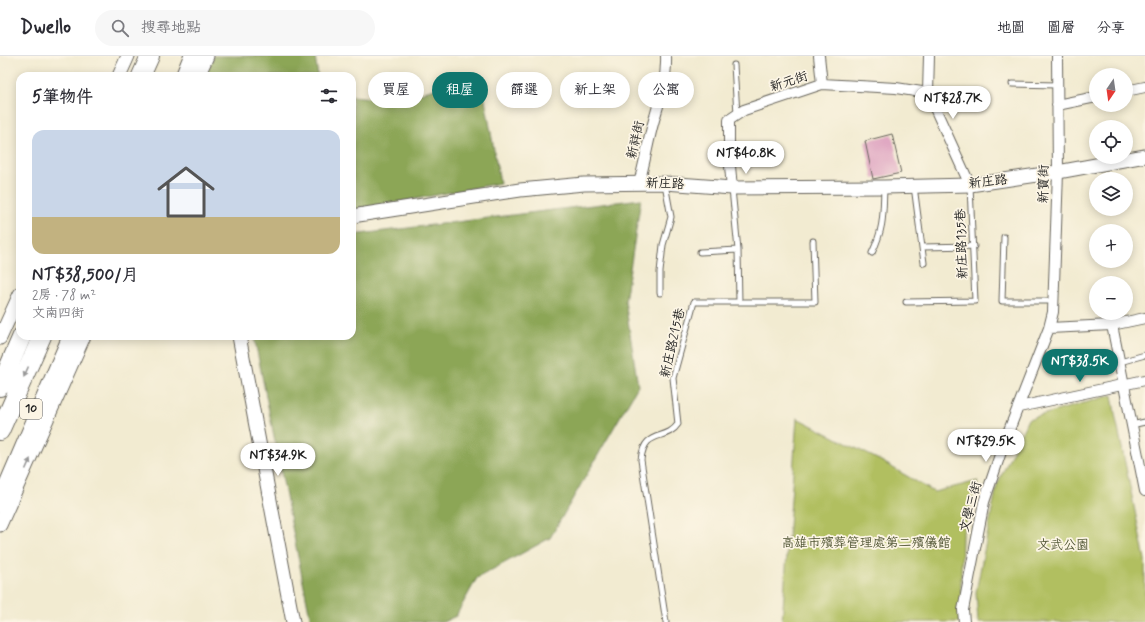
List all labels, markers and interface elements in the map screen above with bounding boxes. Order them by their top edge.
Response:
search box [95,10,375,46]
text: Dwello [20,15,71,40]
icon: search [109,17,131,39]
text: 搜尋地點 [141,18,201,38]
text: 地圖 [997,19,1025,37]
text: 圖層 [1047,19,1075,37]
text: 分享 [1097,19,1125,37]
street label: 新元街 [768,68,810,96]
north arrow [1089,68,1133,112]
map controls [1089,68,1133,320]
chip: 買屋 [368,72,424,108]
chip: 租屋 [432,72,488,108]
chip: 篩選 [496,72,552,108]
chip: 新上架 [560,72,630,108]
chip: 公寓 [638,72,694,108]
icon: filters [318,85,340,107]
text: 5筆物件 [32,86,93,108]
pin: NT$28.7K [912,86,994,120]
text: NT$28.7K [924,90,982,107]
street label: 新祥街 [623,119,649,161]
button: locate [1089,120,1133,164]
pin: NT$40.8K [705,141,787,175]
text: NT$40.8K [716,145,776,162]
icon: home [150,156,222,228]
street label: 新寶街 [1035,164,1053,204]
street label: 新庄路 [968,171,1008,193]
button: layers [1089,172,1133,216]
street label: 新庄路 [645,175,685,193]
street label: 新庄路135巷 [952,208,972,280]
button: + [1089,224,1133,268]
text: NT$38,500/月 [32,264,139,286]
button: − [1089,276,1133,320]
text: 2房 · 78 m² [32,287,96,304]
text: 文南四街 [32,305,84,322]
street label: 新庄路215巷 [657,306,689,380]
pin: NT$38.5K [1039,349,1121,383]
text: NT$38.5K [1051,353,1109,370]
one-way arrow [23,366,29,377]
road number: 10 [20,399,42,419]
pin: NT$29.5K [945,429,1027,463]
text: NT$29.5K [957,433,1015,450]
pin: NT$34.9K [237,443,319,477]
text: NT$34.9K [249,447,307,464]
one-way arrow [25,458,31,470]
street label: 文學三街 [956,480,986,534]
park label: 高雄市殯葬管理處第二殯儀館 [781,535,951,552]
park label: 文武公園 [1037,537,1089,554]

